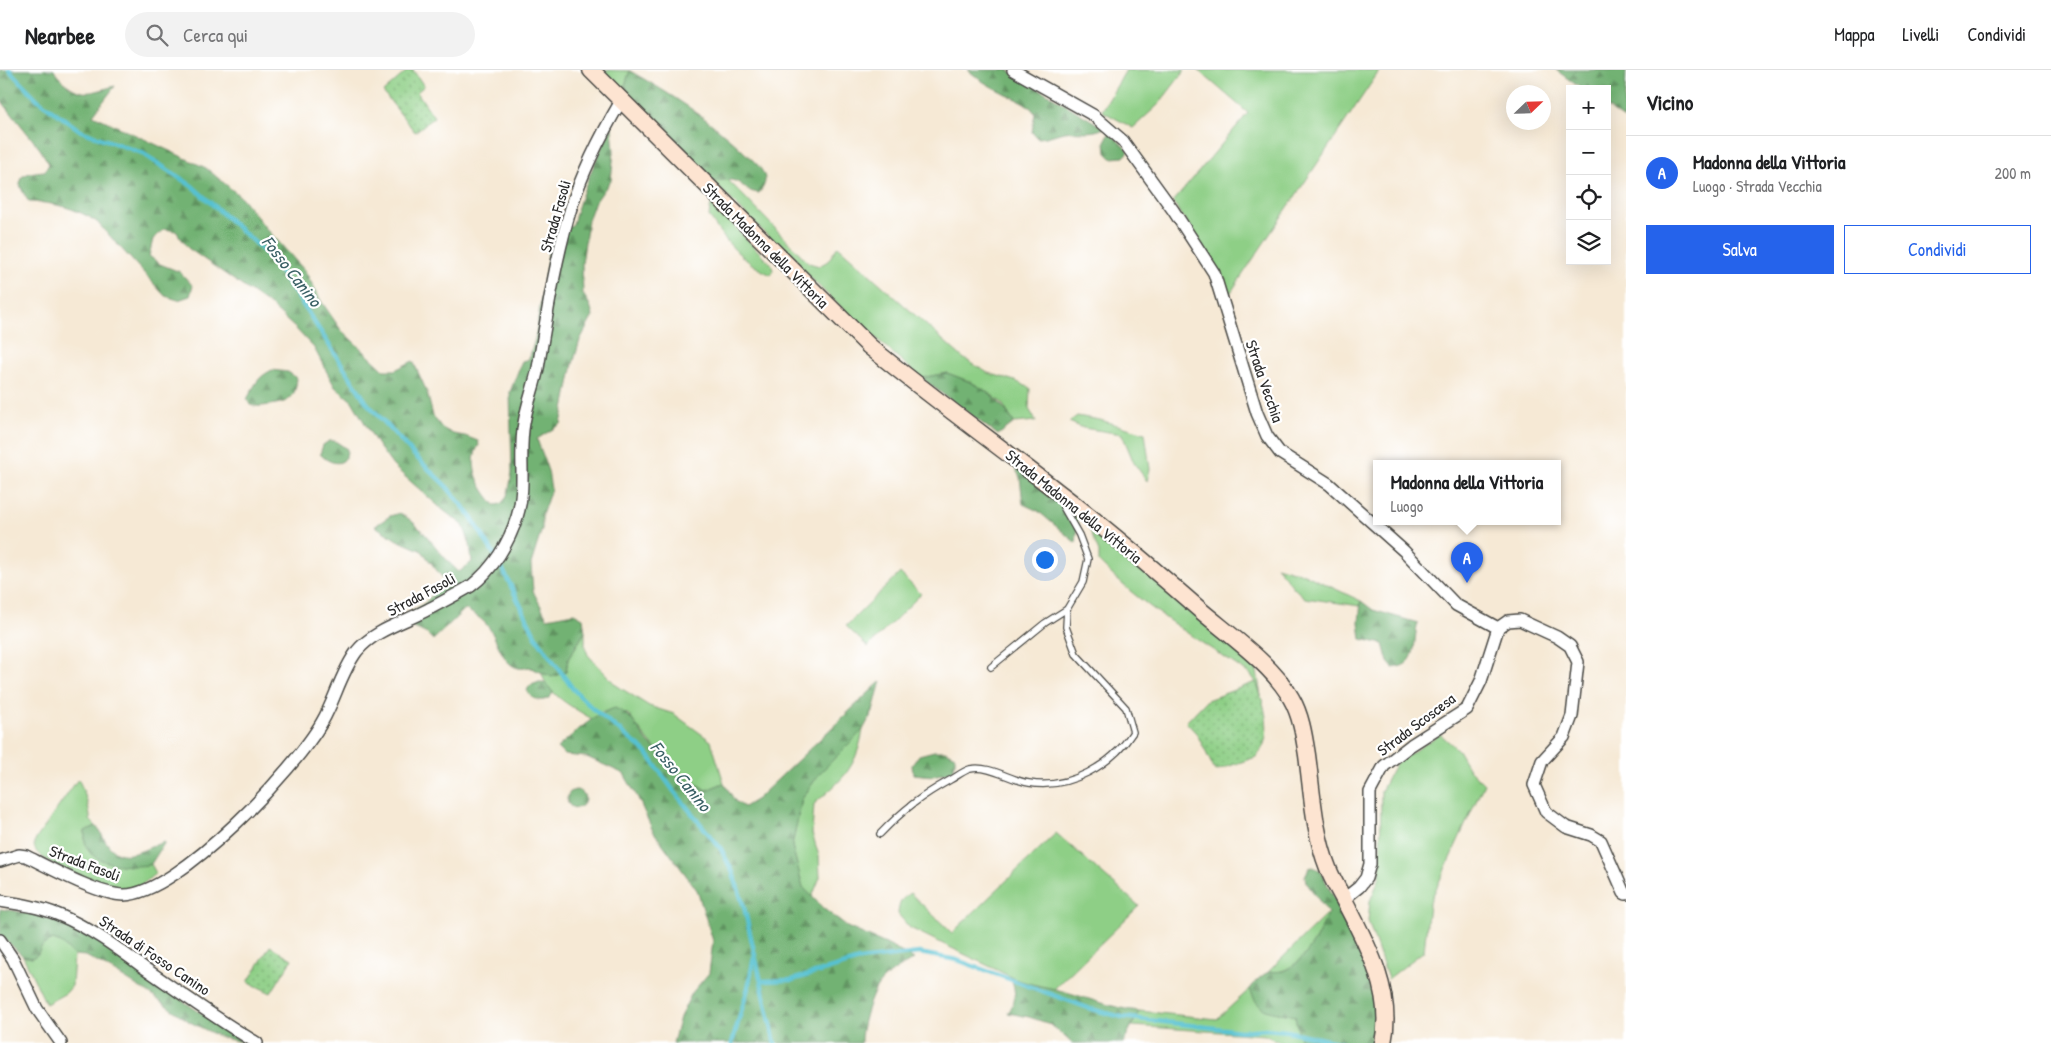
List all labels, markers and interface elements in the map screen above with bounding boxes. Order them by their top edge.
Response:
search box [125,12,475,57]
text: Nearbee [25,19,95,51]
icon: search [143,21,171,49]
text: Cerca qui [183,22,248,48]
text: Mappa [1834,22,1875,47]
text: Livelli [1903,22,1939,47]
text: Condividi [1967,22,2026,47]
north arrow [1506,85,1551,130]
map controls [1566,85,1611,265]
button: + [1566,85,1611,130]
text: Vicino [1646,88,1693,117]
button: − [1566,130,1611,175]
text: Madonna della Vittoria [1693,149,1845,175]
text: A [1658,162,1666,184]
text: 200 m [1995,162,2031,184]
button: locate [1566,175,1611,220]
text: Luogo · Strada Vecchia [1693,175,1822,197]
street label: Strada Fasoli [534,177,576,255]
street label: Strada Madonna della Vittoria [698,177,834,313]
button: layers [1566,220,1611,265]
button: Salva [1646,225,1834,274]
button: Condividi [1844,225,2031,274]
water label: Fosso Canino [256,230,329,313]
street label: Strada Vecchia [1241,337,1289,425]
street label: Strada Madonna della Vittoria [1001,444,1147,568]
popup [1373,460,1561,525]
text: Madonna della Vittoria [1391,469,1543,495]
text: Luogo [1391,495,1423,517]
pin: A [1451,542,1483,583]
your location [1032,547,1058,573]
street label: Strada Fasoli [383,567,459,621]
street label: Strada Scoscesa [1372,687,1460,761]
water label: Fosso Canino [645,736,718,818]
street label: Strada Fasoli [46,839,124,887]
street label: Strada di Fosso Canino [95,910,215,1001]

